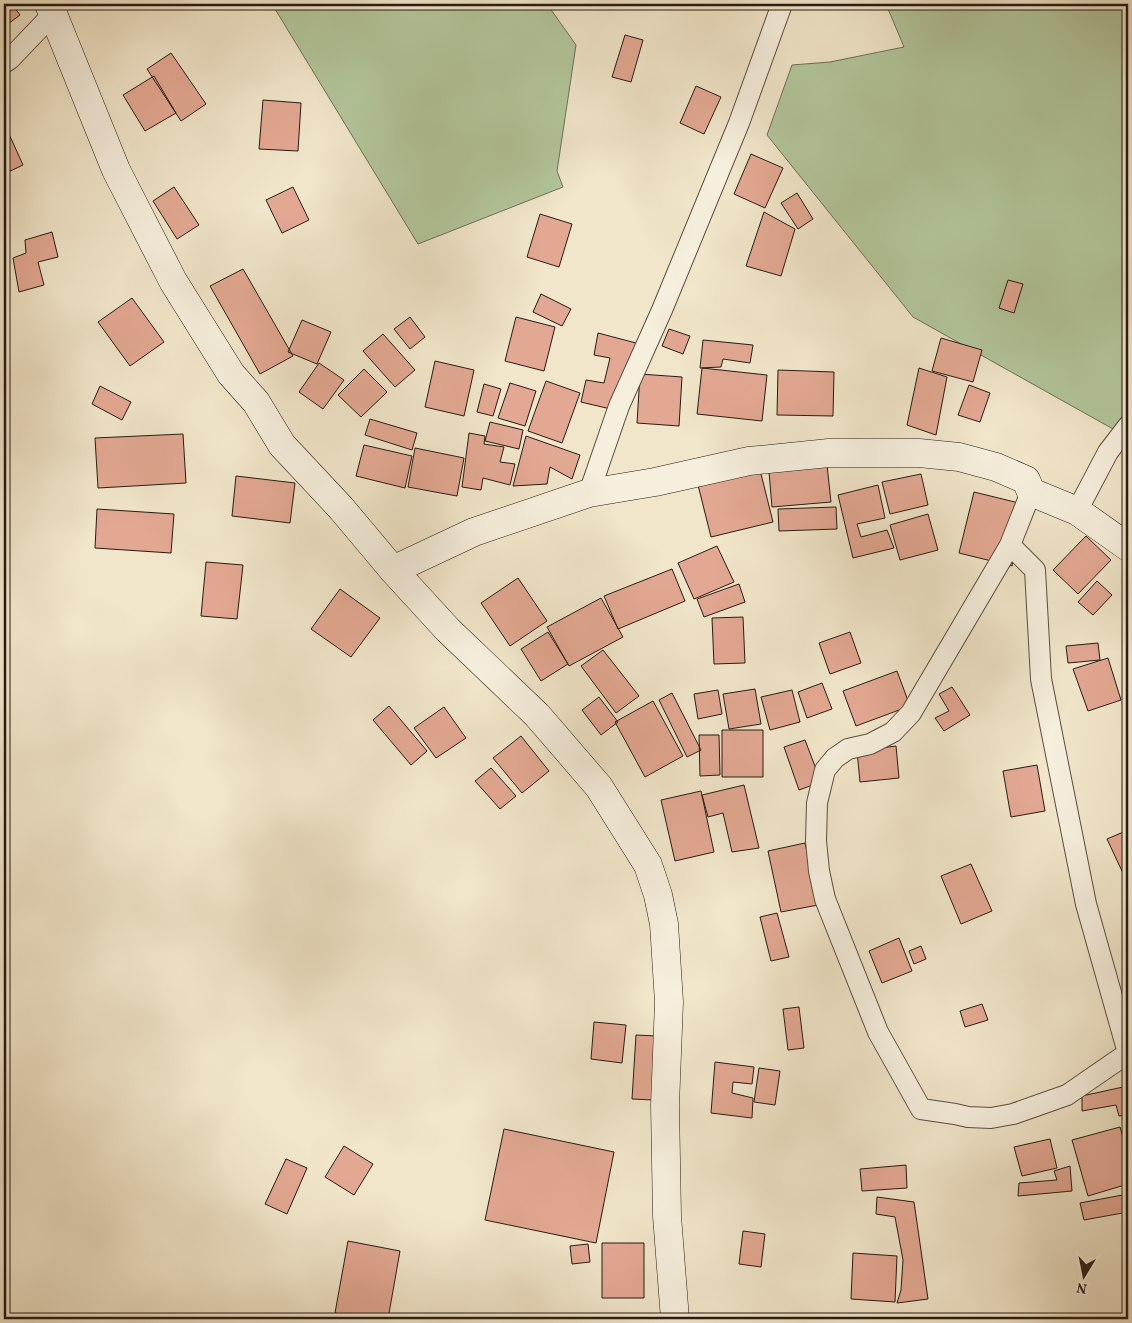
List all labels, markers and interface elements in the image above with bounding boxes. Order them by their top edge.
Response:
north arrow [1060,1250,1110,1300]
text: N [1075,1277,1089,1298]

